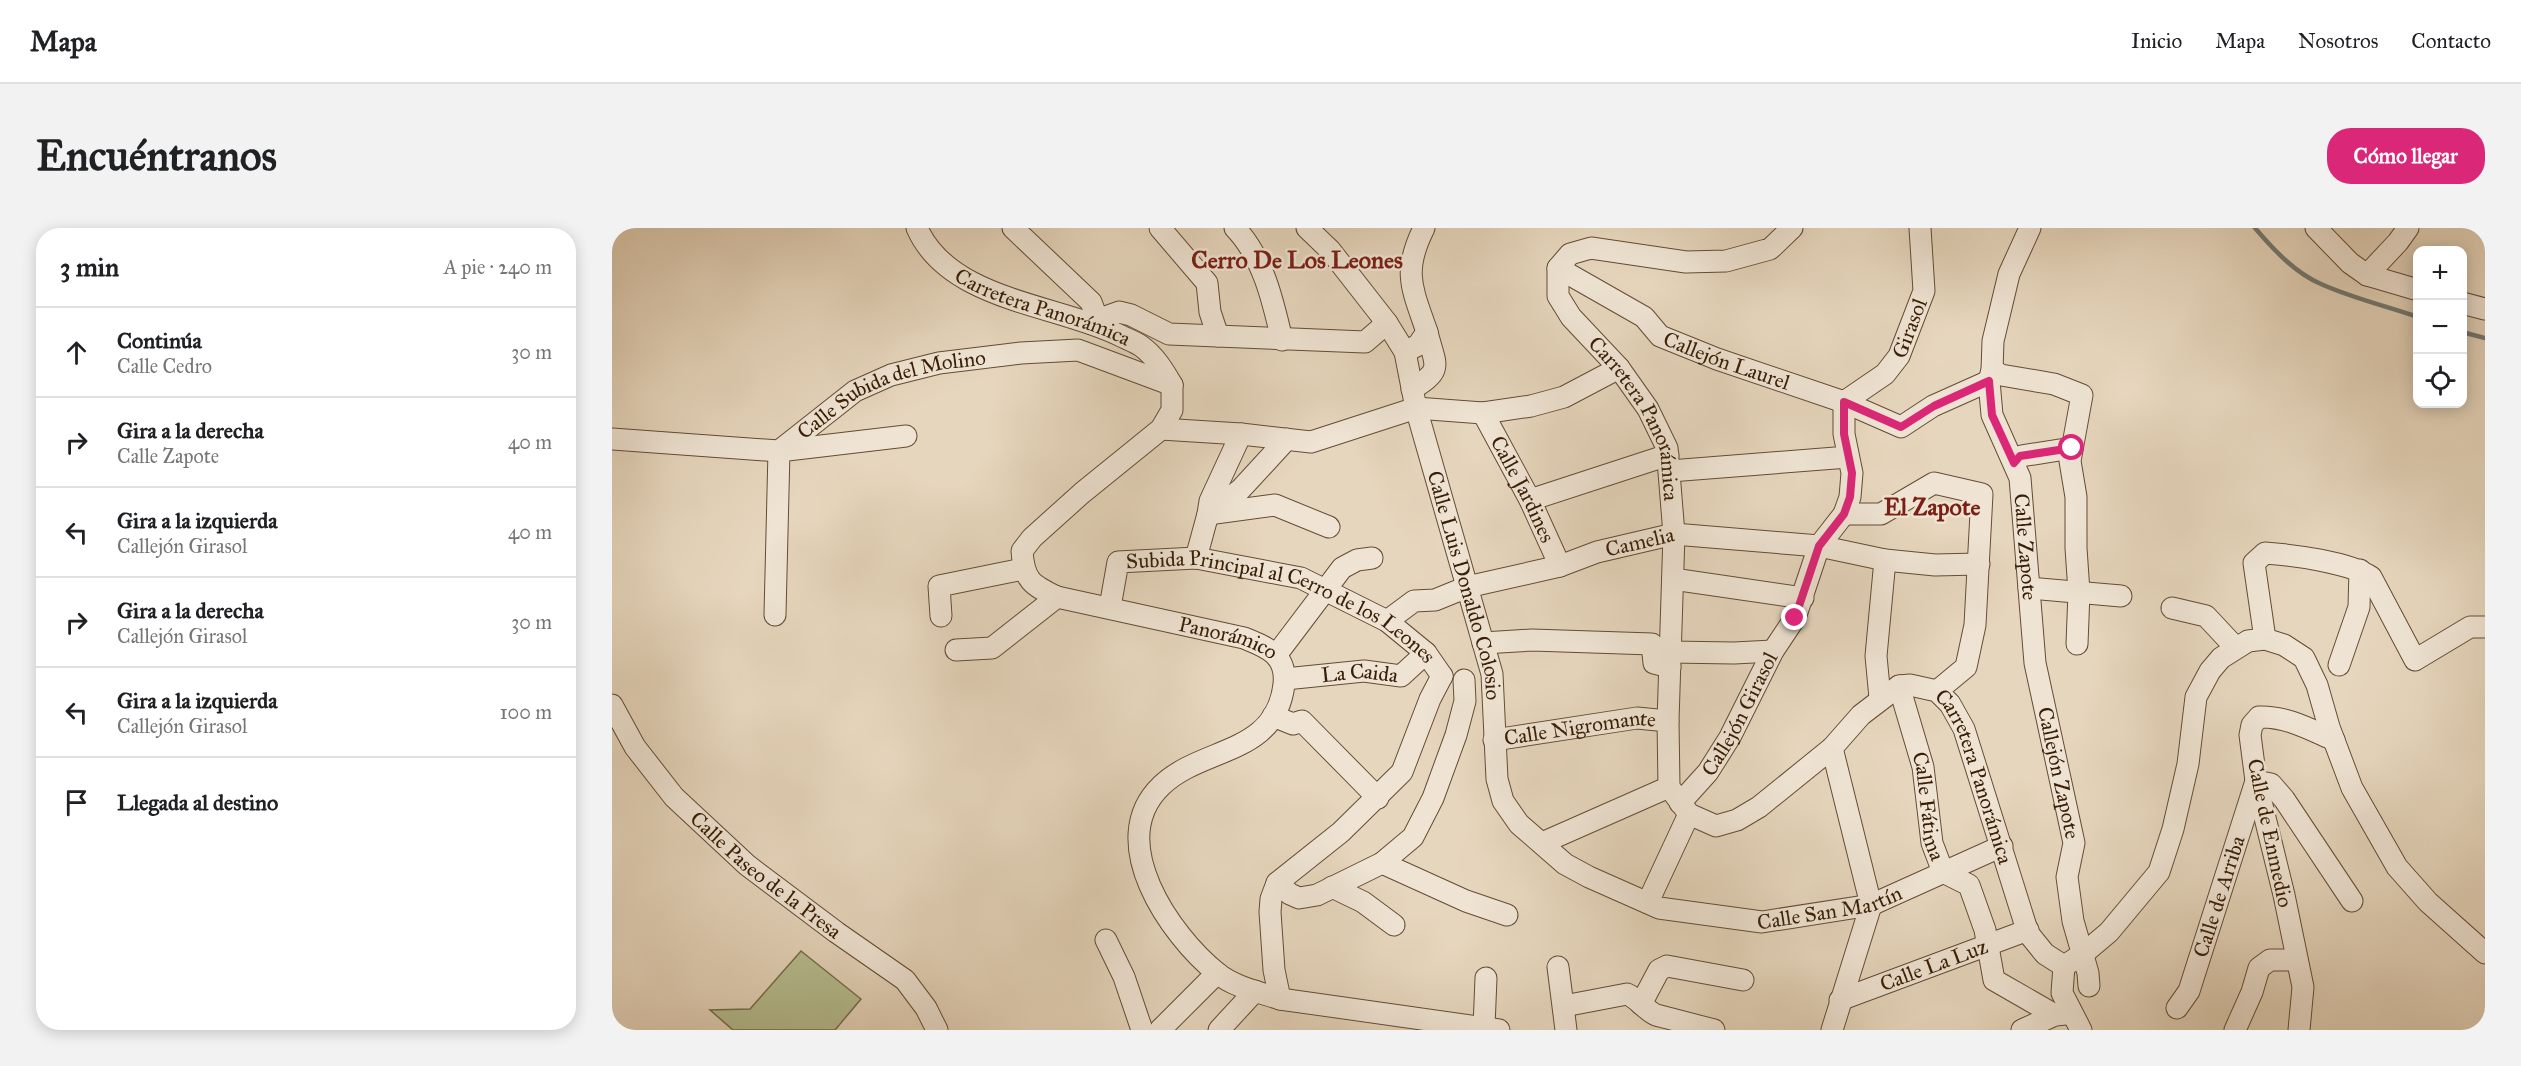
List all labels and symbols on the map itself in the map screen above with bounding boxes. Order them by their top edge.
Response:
district label: Cerro De Los Leones [1191,245,1403,275]
street label: Carretera Panorámica [950,262,1135,352]
street label: Girasol [1886,295,1933,362]
street label: Callejón Laurel [1660,326,1794,396]
street label: Carretera Panorámica [1583,331,1684,502]
street label: Calle Subida del Molino [792,344,987,445]
street label: Calle Jardines [1485,431,1561,547]
route start [2058,434,2084,460]
street label: Calle Luis Donaldo Colosio [1422,468,1506,701]
district label: El Zapote [1884,492,1980,522]
street label: Calle Zapote [2008,492,2043,602]
street label: Camelia [1603,521,1677,563]
street label: Subida Principal al Cerro de los Leones [1125,545,1442,668]
route end [1781,604,1807,630]
street label: Panorámico [1176,611,1284,665]
street label: Callejón Girasol [1696,647,1784,781]
street label: La Caida [1320,658,1400,688]
street label: Carretera Panorámica [1929,683,2019,867]
street label: Callejón Zapote [2032,704,2086,842]
street label: Calle Nigromante [1502,705,1658,751]
street label: Calle Fátima [1906,749,1951,864]
street label: Calle de Enmedio [2242,756,2298,910]
street label: Calle Paseo de la Presa [685,806,847,945]
street label: Calle de Arriba [2188,832,2251,961]
street label: Calle San Martín [1755,880,1906,936]
street label: Calle La Luz [1876,933,1992,997]

